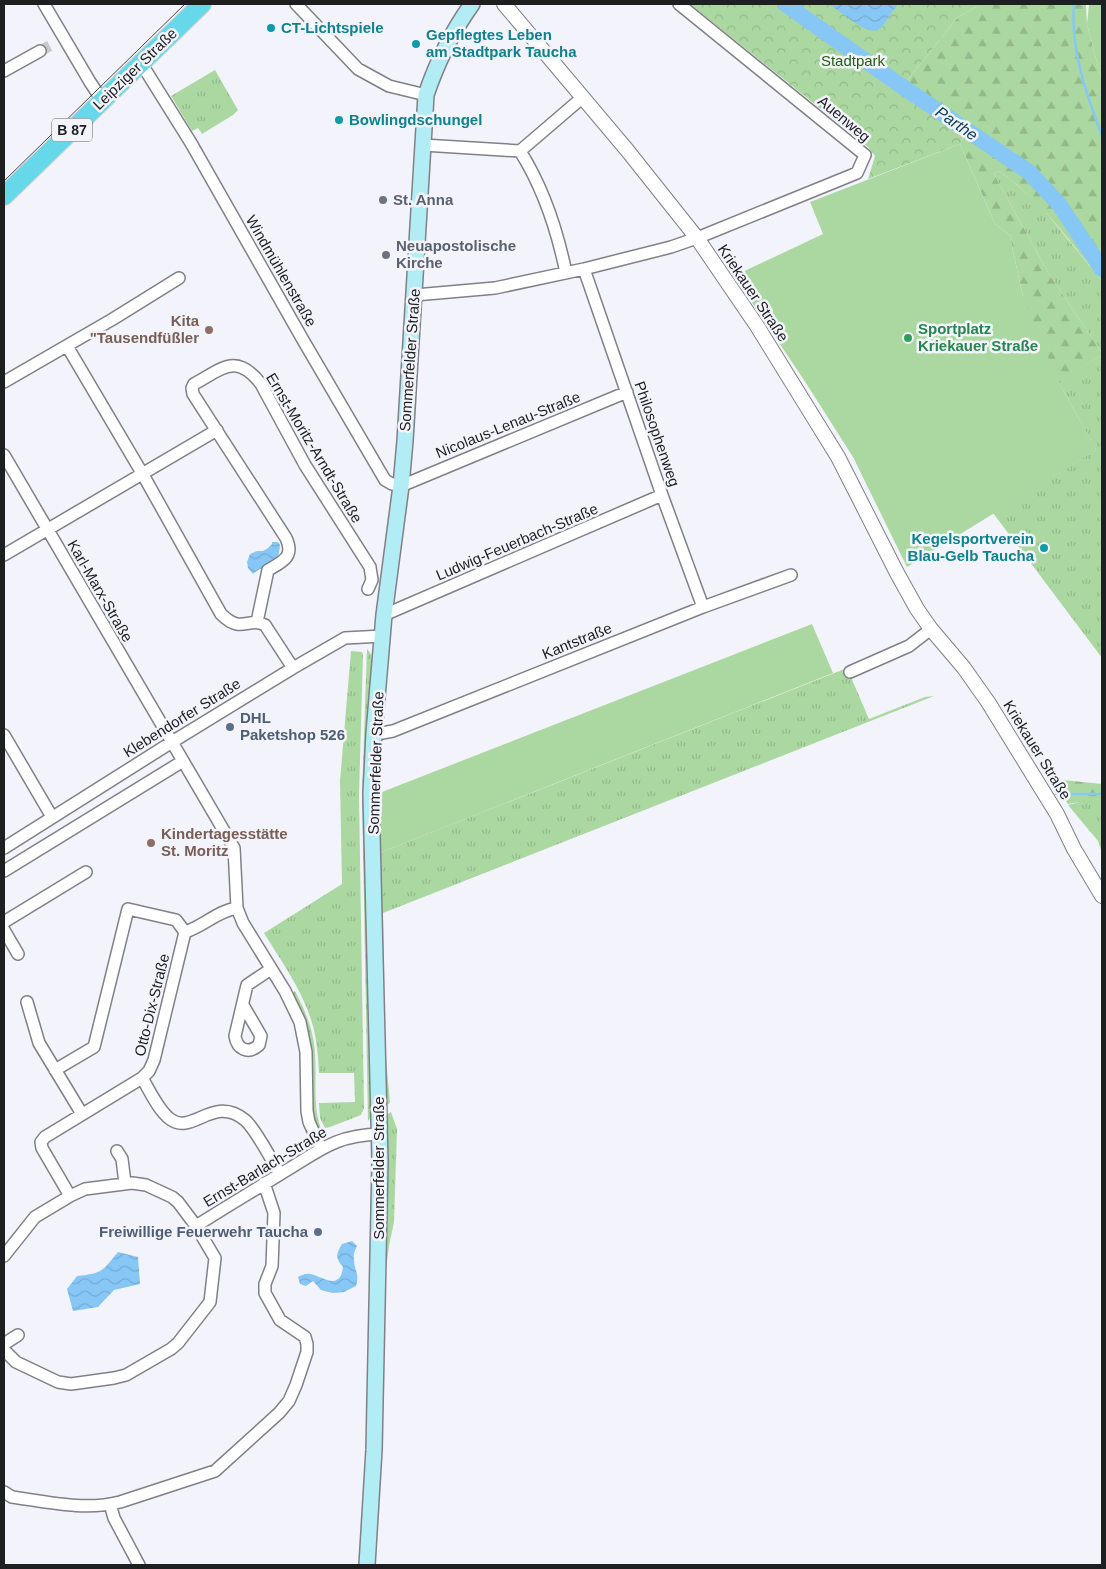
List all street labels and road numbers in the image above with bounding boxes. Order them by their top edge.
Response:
street label: Leipziger Straße [89,24,180,113]
street label: Auenweg [815,92,874,145]
road number: B 87 [52,118,92,142]
street label: Windmühlenstraße [243,212,320,330]
street label: Kriekauer Straße [715,241,792,344]
street label: Sommerfelder Straße [396,288,423,432]
street label: Ernst-Moritz-Arndt-Straße [263,370,366,526]
street label: Philosophenweg [632,379,683,489]
street label: Nicolaus-Lenau-Straße [433,388,583,461]
street label: Ludwig-Feuerbach-Straße [433,500,600,583]
street label: Karl-Marx-Straße [64,537,137,645]
street label: Kantstraße [540,619,614,662]
street label: Klebendorfer Straße [120,675,244,761]
street label: Sommerfelder Straße [365,691,386,835]
street label: Kriekauer Straße [1000,697,1075,802]
street label: Otto-Dix-Straße [131,952,172,1058]
street label: Sommerfelder Straße [370,1096,387,1240]
street label: Ernst-Barlach-Straße [200,1123,329,1210]

